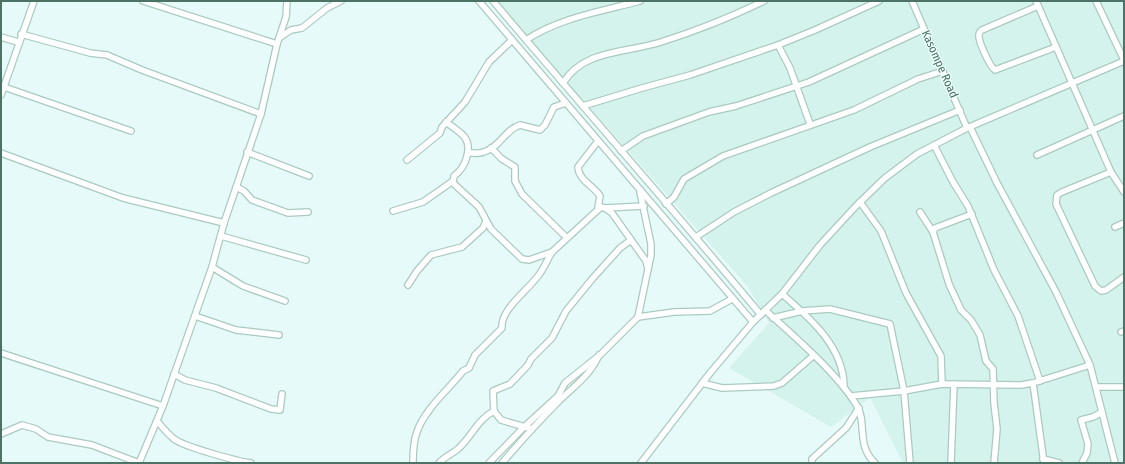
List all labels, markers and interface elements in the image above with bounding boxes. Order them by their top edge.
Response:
street label: Kasompe Road [919,28,961,100]

